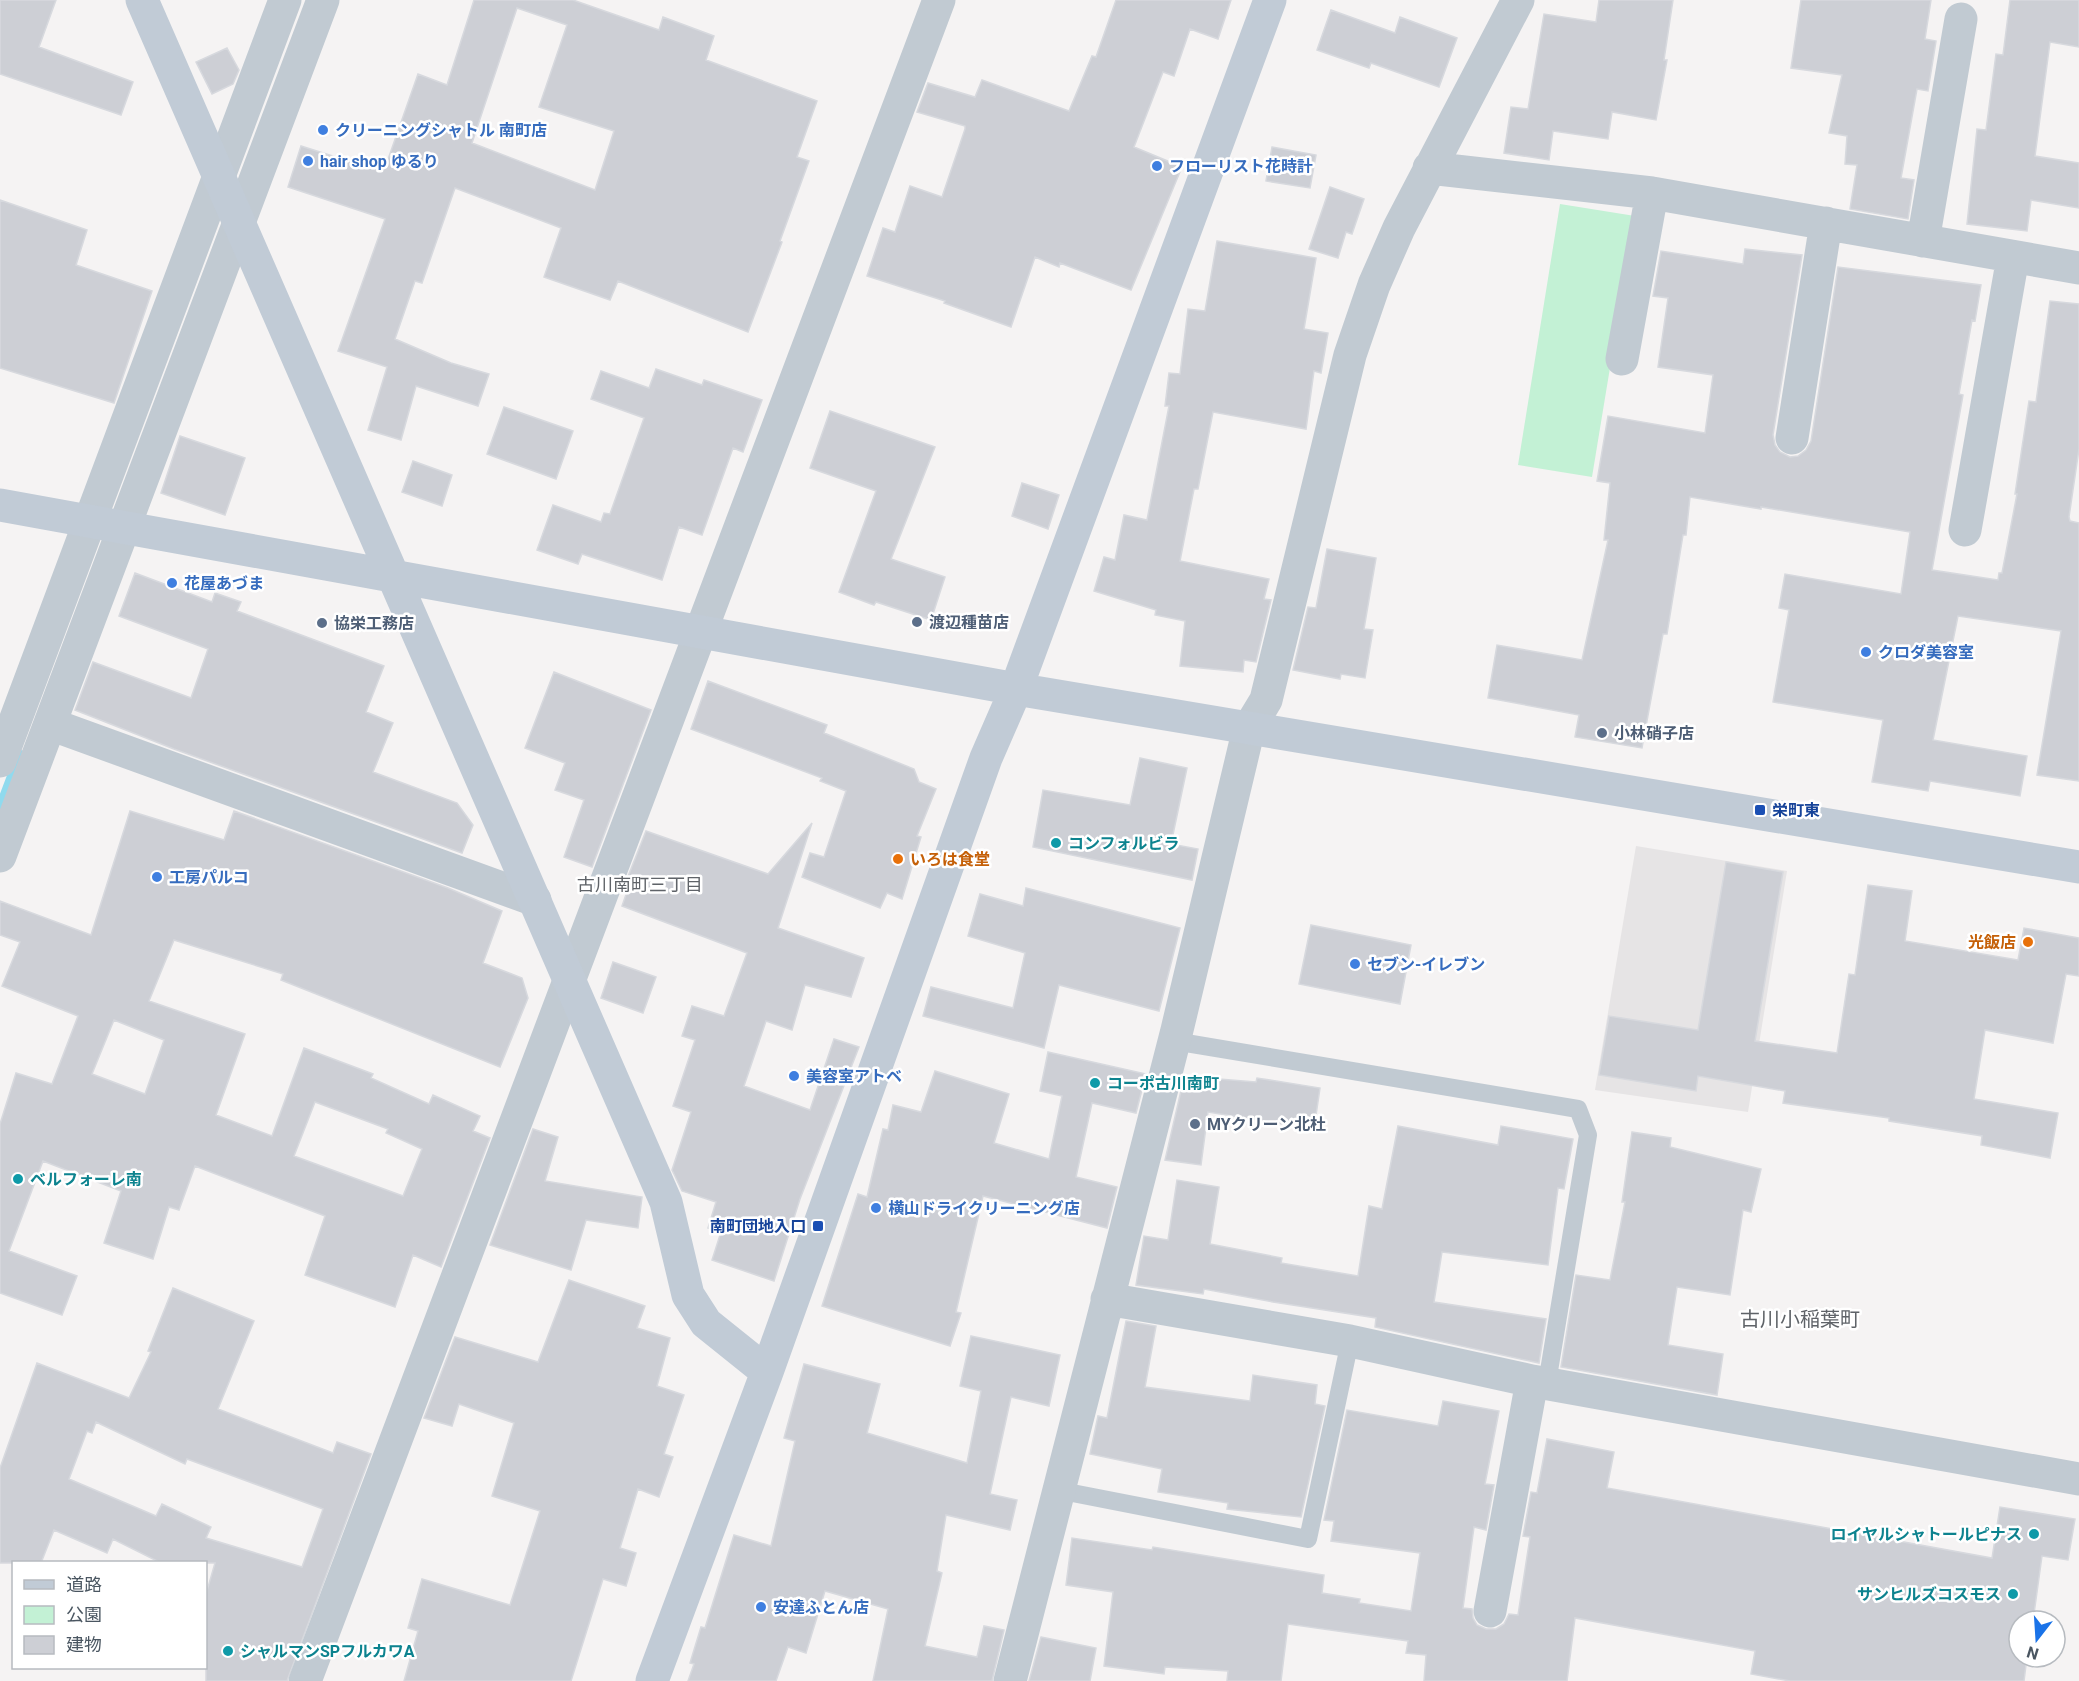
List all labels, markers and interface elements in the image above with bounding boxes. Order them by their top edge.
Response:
place label: クリーニングシャトル 南町店 [335,121,547,140]
marker: クリーニングシャトル 南町店 [316,123,330,137]
place label: hair shop ゆるり [320,152,439,171]
marker: hair shop ゆるり [301,154,315,168]
place label: フローリスト花時計 [1169,157,1313,176]
marker: フローリスト花時計 [1150,159,1164,173]
place label: 花屋あづま [184,574,264,593]
marker: 花屋あづま [165,576,179,590]
place label: 渡辺種苗店 [929,613,1009,632]
place label: 協栄工務店 [334,614,414,633]
marker: 渡辺種苗店 [910,615,924,629]
marker: 協栄工務店 [315,616,329,630]
place label: クロダ美容室 [1878,643,1974,662]
marker: クロダ美容室 [1859,645,1873,659]
place label: 小林硝子店 [1614,724,1694,743]
marker: 小林硝子店 [1595,726,1609,740]
place label: 栄町東 [1772,801,1820,820]
marker: 栄町東 [1753,803,1767,817]
place label: コンフォルビラ [1068,834,1180,853]
marker: コンフォルビラ [1049,836,1063,850]
place label: いろは食堂 [910,850,990,869]
marker: いろは食堂 [891,852,905,866]
place label: 工房パルコ [169,868,249,887]
marker: 工房パルコ [150,870,164,884]
district label: 古川南町三丁目 [577,874,703,895]
place label: 光飯店 [1968,933,2016,952]
marker: 光飯店 [2021,935,2035,949]
place label: セブン-イレブン [1367,955,1485,974]
marker: セブン-イレブン [1348,957,1362,971]
place label: 美容室アトベ [806,1067,902,1086]
marker: 美容室アトベ [787,1069,801,1083]
place label: コーポ古川南町 [1107,1074,1219,1093]
marker: コーポ古川南町 [1088,1076,1102,1090]
place label: MYクリーン北杜 [1207,1115,1326,1134]
marker: MYクリーン北杜 [1188,1117,1202,1131]
place label: ベルフォーレ南 [30,1170,142,1189]
marker: ベルフォーレ南 [11,1172,25,1186]
place label: 横山ドライクリーニング店 [888,1199,1080,1218]
marker: 横山ドライクリーニング店 [869,1201,883,1215]
place label: 南町団地入口 [710,1217,806,1236]
marker: 南町団地入口 [811,1219,825,1233]
district label: 古川小稲葉町 [1740,1307,1860,1331]
place label: ロイヤルシャトールピナス [1830,1525,2022,1544]
marker: ロイヤルシャトールピナス [2027,1527,2041,1541]
legend [12,1561,207,1669]
text: 道路 [66,1574,102,1595]
place label: サンヒルズコスモス [1857,1585,2001,1604]
marker: サンヒルズコスモス [2006,1587,2020,1601]
place label: 安達ふとん店 [773,1598,869,1617]
marker: 安達ふとん店 [754,1600,768,1614]
text: 公園 [66,1604,102,1625]
north arrow [2007,1609,2067,1669]
text: 建物 [66,1634,102,1655]
place label: シャルマンSPフルカワA [240,1642,415,1661]
text: N [2025,1642,2041,1664]
marker: シャルマンSPフルカワA [221,1644,235,1658]

